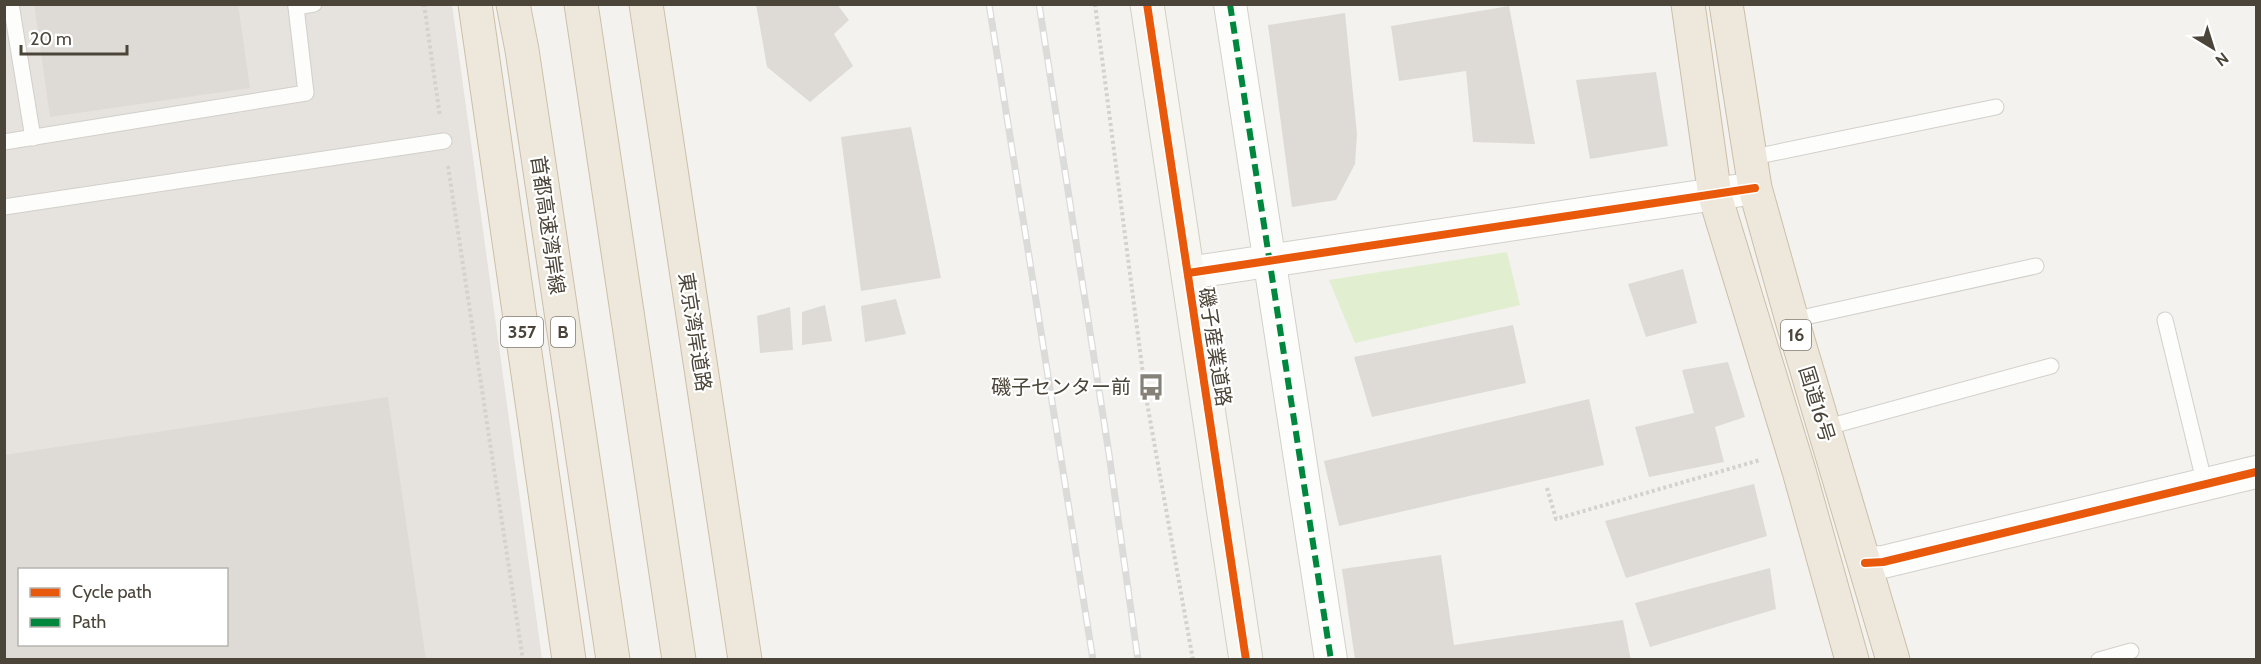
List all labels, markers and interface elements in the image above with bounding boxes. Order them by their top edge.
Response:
scale bar [21,18,128,56]
north arrow [2183,18,2243,78]
text: 20 m [30,28,72,50]
text: N [2212,48,2232,70]
street label: 首都高速湾岸線 [526,154,570,296]
street label: 東京湾岸道路 [674,271,716,393]
street label: 磯子産業道路 [1194,286,1236,408]
road number: 357 [501,317,543,347]
road number: B [551,317,575,347]
road number: 16 [1781,320,1811,350]
street label: 国道16号 [1794,363,1840,445]
bus stop icon: 磯子センター前 [1136,372,1166,402]
place label: 磯子センター前 [991,375,1131,399]
legend [18,568,228,646]
text: Cycle path [72,581,152,603]
text: Path [72,611,106,633]

